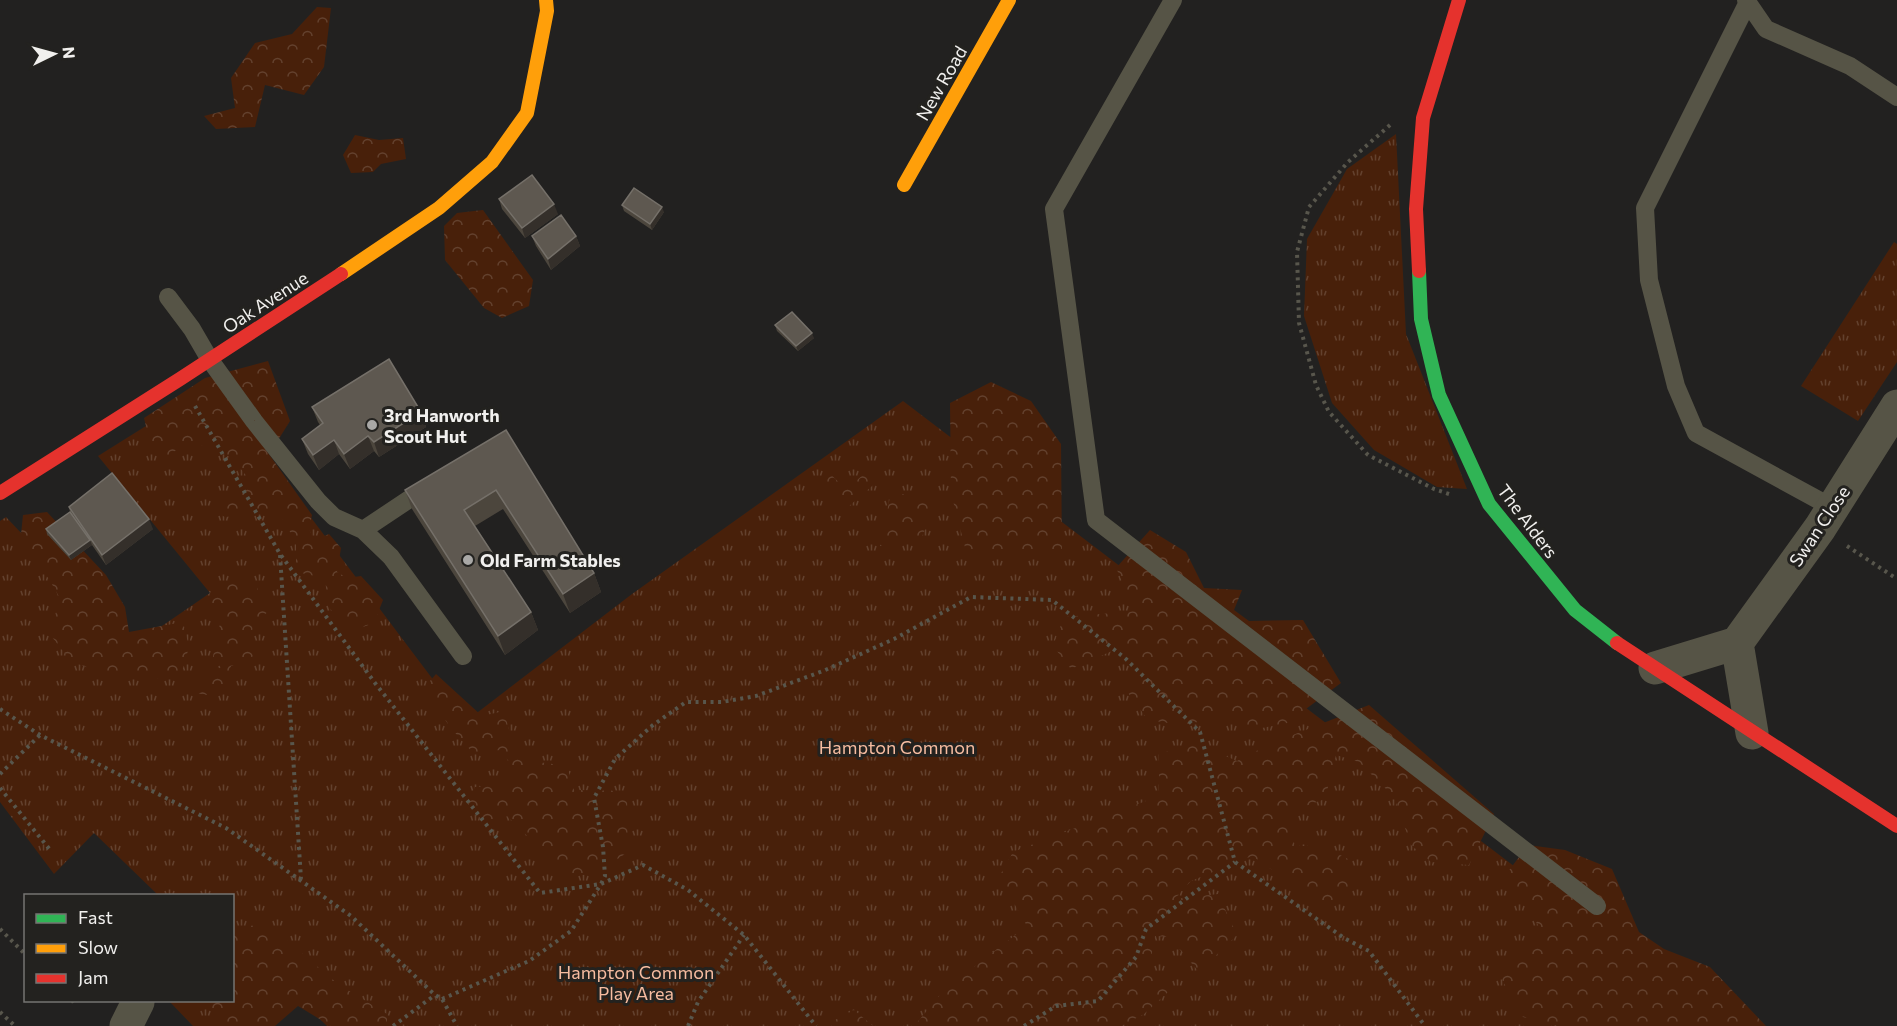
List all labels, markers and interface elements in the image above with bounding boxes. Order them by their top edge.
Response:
north arrow [24,24,84,84]
street label: New Road [911,42,971,124]
text: N [59,46,79,59]
street label: Oak Avenue [218,266,312,338]
place label: 3rd Hanworth Scout Hut [384,404,500,447]
marker: 3rd Hanworth Scout Hut [365,418,379,432]
street label: The Alders [1493,480,1563,562]
street label: Swan Close [1784,481,1854,571]
place label: Old Farm Stables [480,549,621,571]
marker: Old Farm Stables [461,553,475,567]
park label: Hampton Common [819,736,975,758]
legend [24,894,234,1002]
text: Fast [78,906,113,928]
text: Slow [78,936,118,958]
park label: Hampton Common Play Area [558,961,714,1004]
text: Jam [78,966,108,988]

